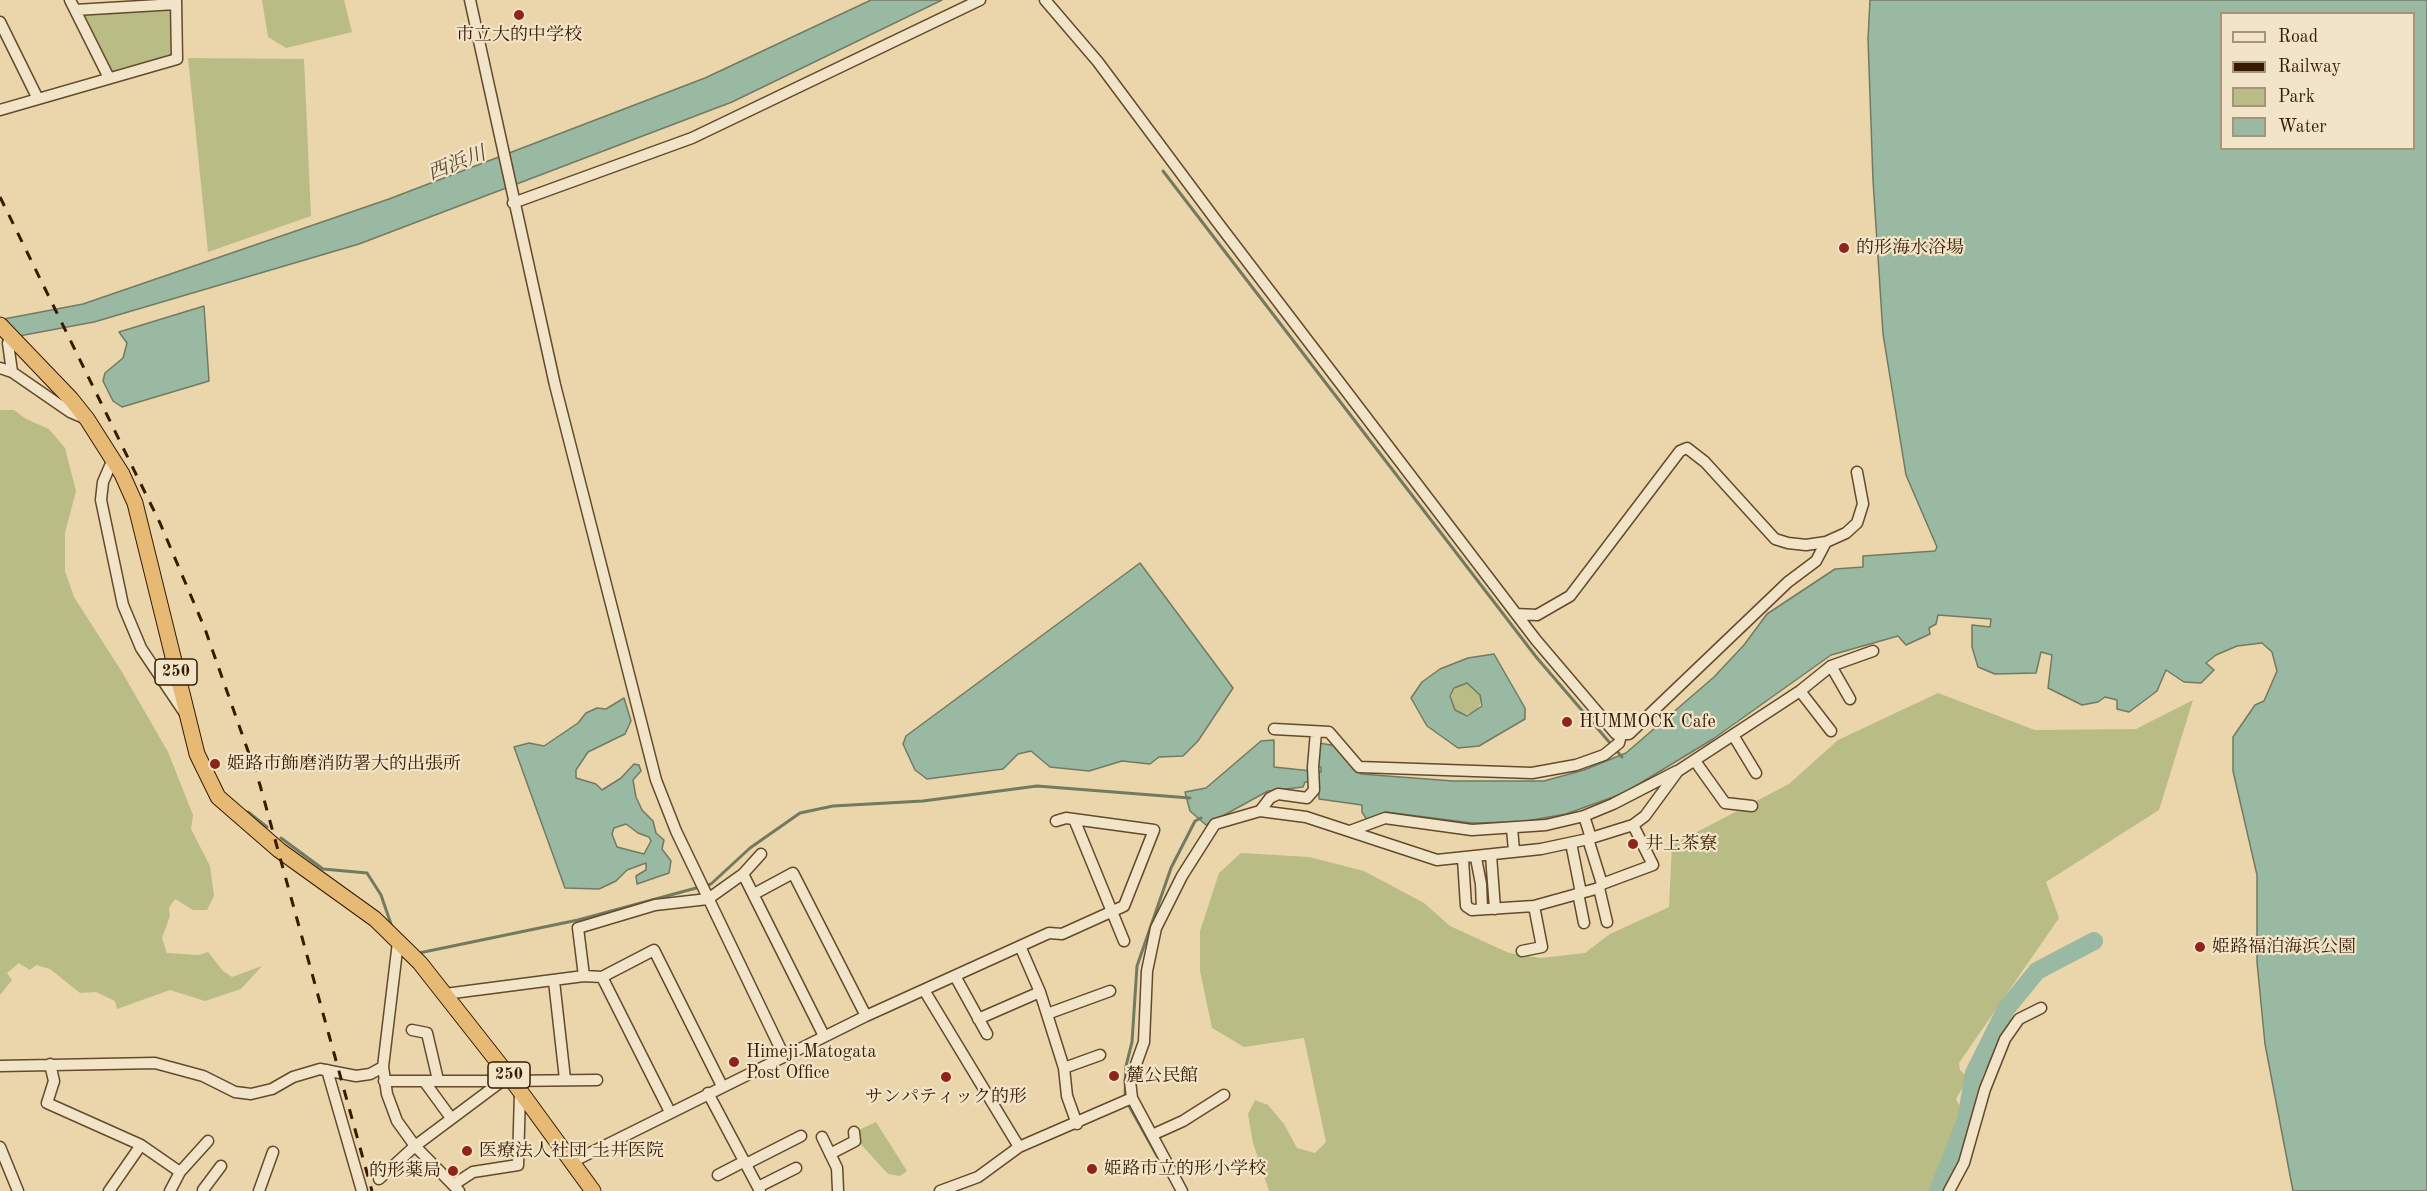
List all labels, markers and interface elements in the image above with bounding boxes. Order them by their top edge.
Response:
marker: 市立大的中学校 [512,8,526,22]
legend [2220,12,2415,150]
place label: 市立大的中学校 [456,24,582,46]
text: Road [2278,28,2318,46]
text: Railway [2278,58,2341,76]
text: Park [2278,88,2315,106]
text: Water [2278,118,2327,136]
water label: 西浜川 [425,142,489,186]
place label: 的形海水浴場 [1856,237,1964,259]
marker: 的形海水浴場 [1837,241,1851,255]
road number: 250 [155,659,197,685]
place label: HUMMOCK Cafe [1579,711,1716,733]
marker: HUMMOCK Cafe [1560,715,1574,729]
place label: 姫路市飾磨消防署大的出張所 [227,753,461,775]
marker: 姫路市飾磨消防署大的出張所 [208,757,222,771]
place label: 井上茶寮 [1645,833,1717,855]
marker: 井上茶寮 [1626,837,1640,851]
place label: 姫路福泊海浜公園 [2212,936,2356,958]
marker: 姫路福泊海浜公園 [2193,940,2207,954]
place label: Himeji Matogata Post Office [746,1041,876,1084]
marker: Himeji Matogata Post Office [727,1055,741,1069]
road number: 250 [488,1062,530,1088]
place label: 麓公民館 [1126,1065,1198,1087]
marker: 麓公民館 [1107,1069,1121,1083]
marker: サンパティック的形 [939,1070,953,1084]
place label: サンパティック的形 [865,1086,1027,1108]
place label: 医療法人社団 土井医院 [479,1140,664,1162]
marker: 医療法人社団 土井医院 [460,1144,474,1158]
place label: 姫路市立的形小学校 [1104,1158,1266,1180]
place label: 的形薬局 [369,1160,441,1182]
marker: 姫路市立的形小学校 [1085,1162,1099,1176]
marker: 的形薬局 [446,1164,460,1178]

